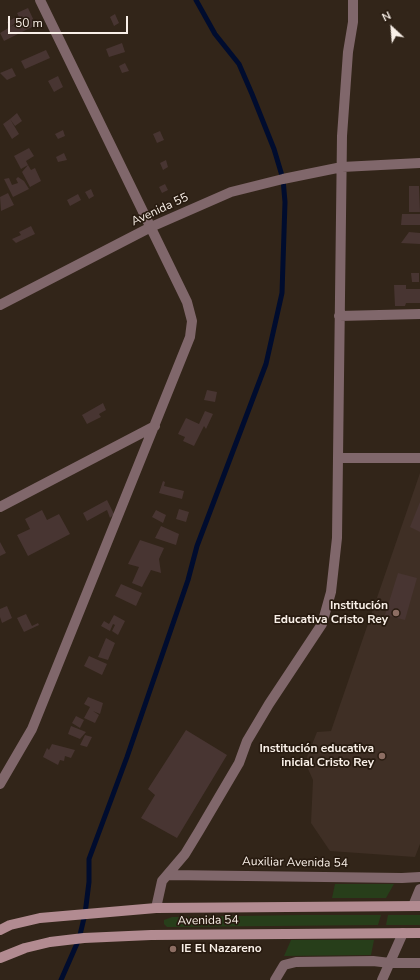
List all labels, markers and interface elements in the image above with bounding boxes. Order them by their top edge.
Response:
scale bar [10,8,130,34]
north arrow [372,8,412,48]
text: N [380,8,394,25]
text: 50 m [15,15,43,31]
street label: Avenida 55 [129,191,191,229]
place label: Institución Educativa Cristo Rey [274,599,388,627]
marker: Institución Educativa Cristo Rey [391,608,401,618]
place label: Institución educativa inicial Cristo Rey [259,742,374,770]
marker: Institución educativa inicial Cristo Rey [377,751,387,761]
street label: Auxiliar Avenida 54 [242,855,348,871]
street label: Avenida 54 [177,913,239,929]
place label: IE El Nazareno [181,942,262,956]
marker: IE El Nazareno [168,944,178,954]

